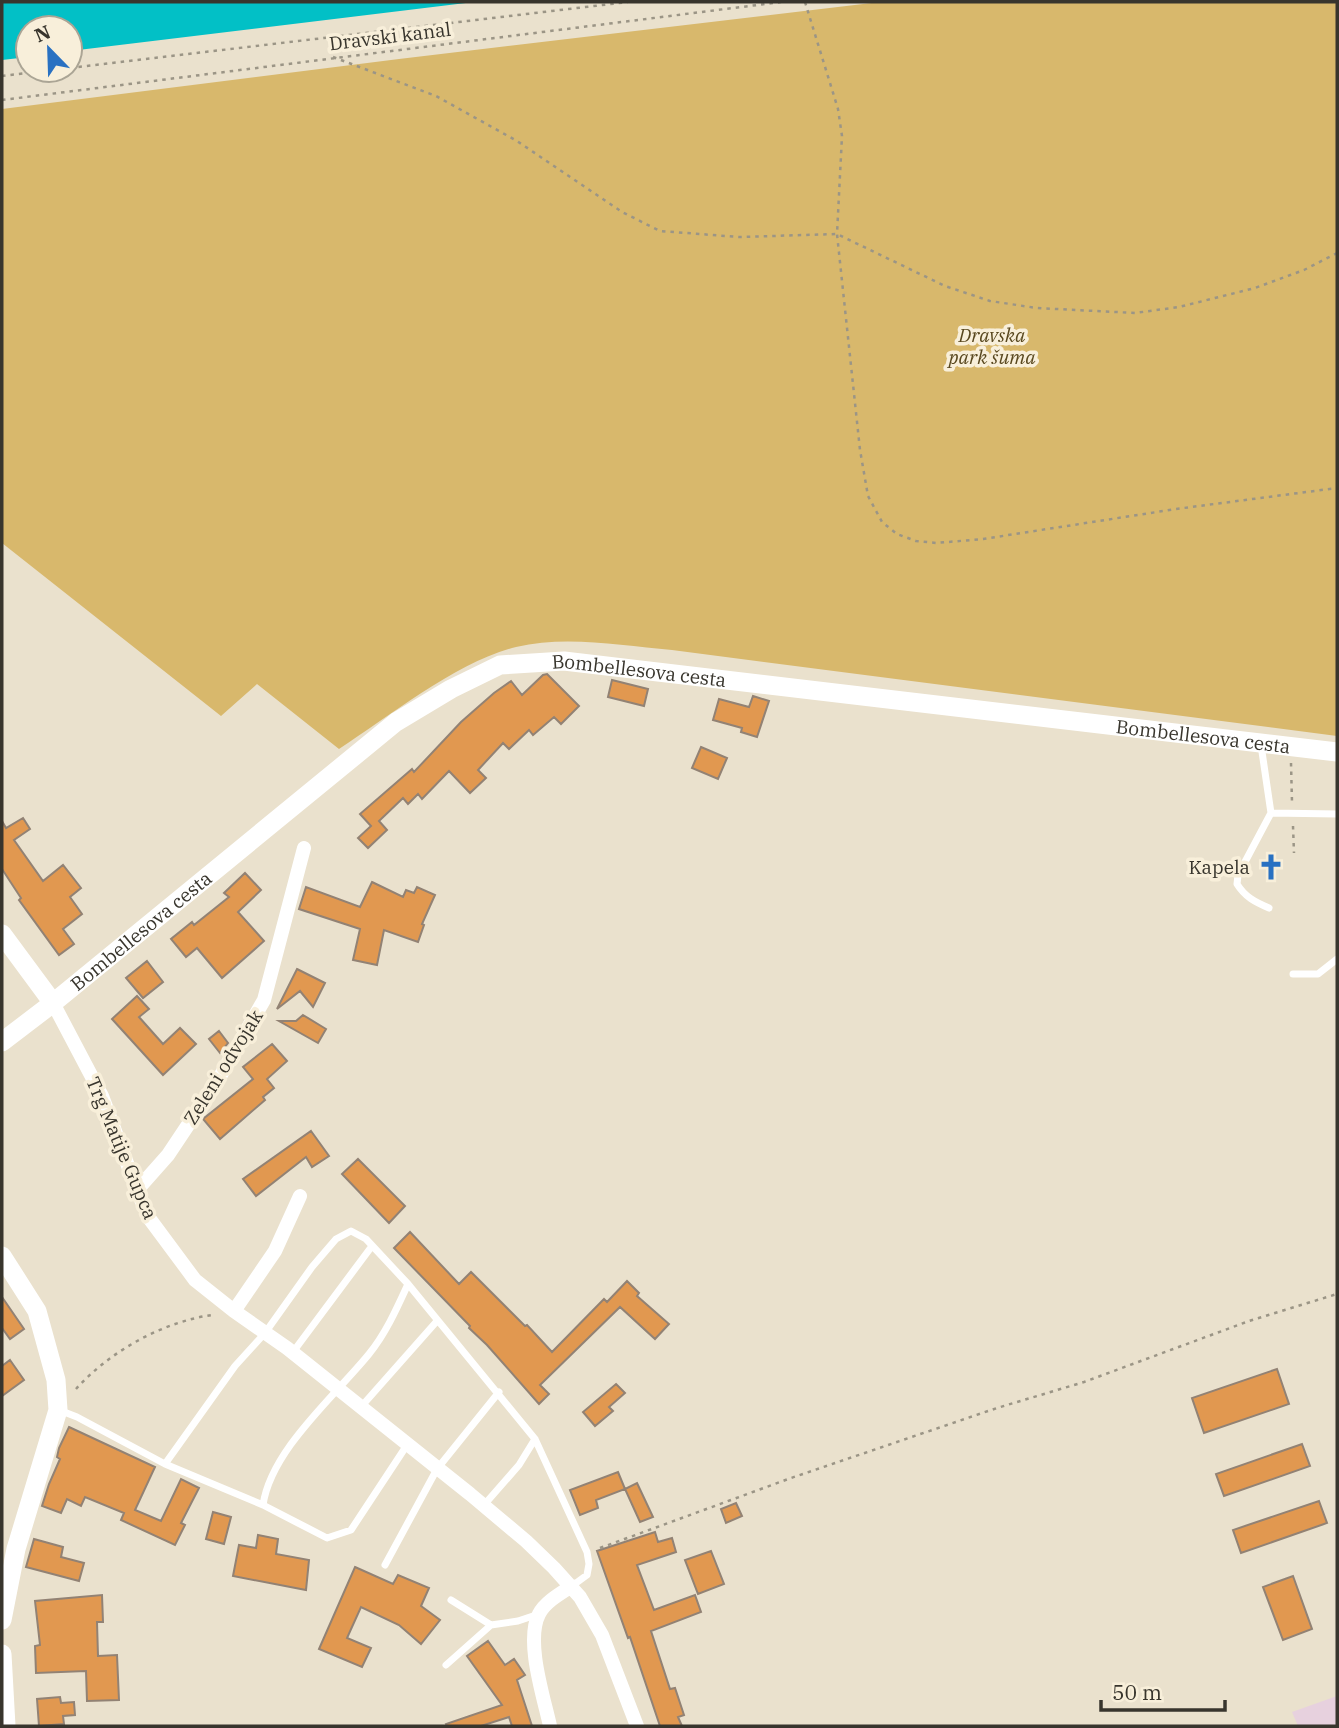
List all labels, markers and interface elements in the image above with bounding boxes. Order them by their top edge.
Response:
north arrow [14,14,84,84]
street label: Dravski kanal [328,17,453,55]
text: N [31,19,54,47]
park label: Dravska park šuma [946,323,1036,369]
street label: Bombellesova cesta [551,649,728,692]
street label: Bombellesova cesta [1115,714,1292,758]
church icon: Kapela [1256,852,1286,882]
place label: Kapela [1188,855,1250,879]
street label: Bombellesova cesta [66,866,217,996]
street label: Zeleni odvojak [178,1005,268,1129]
street label: Trg Matije Gupca [81,1073,163,1223]
scale bar [1101,1668,1225,1712]
text: 50 m [1112,1678,1162,1706]

